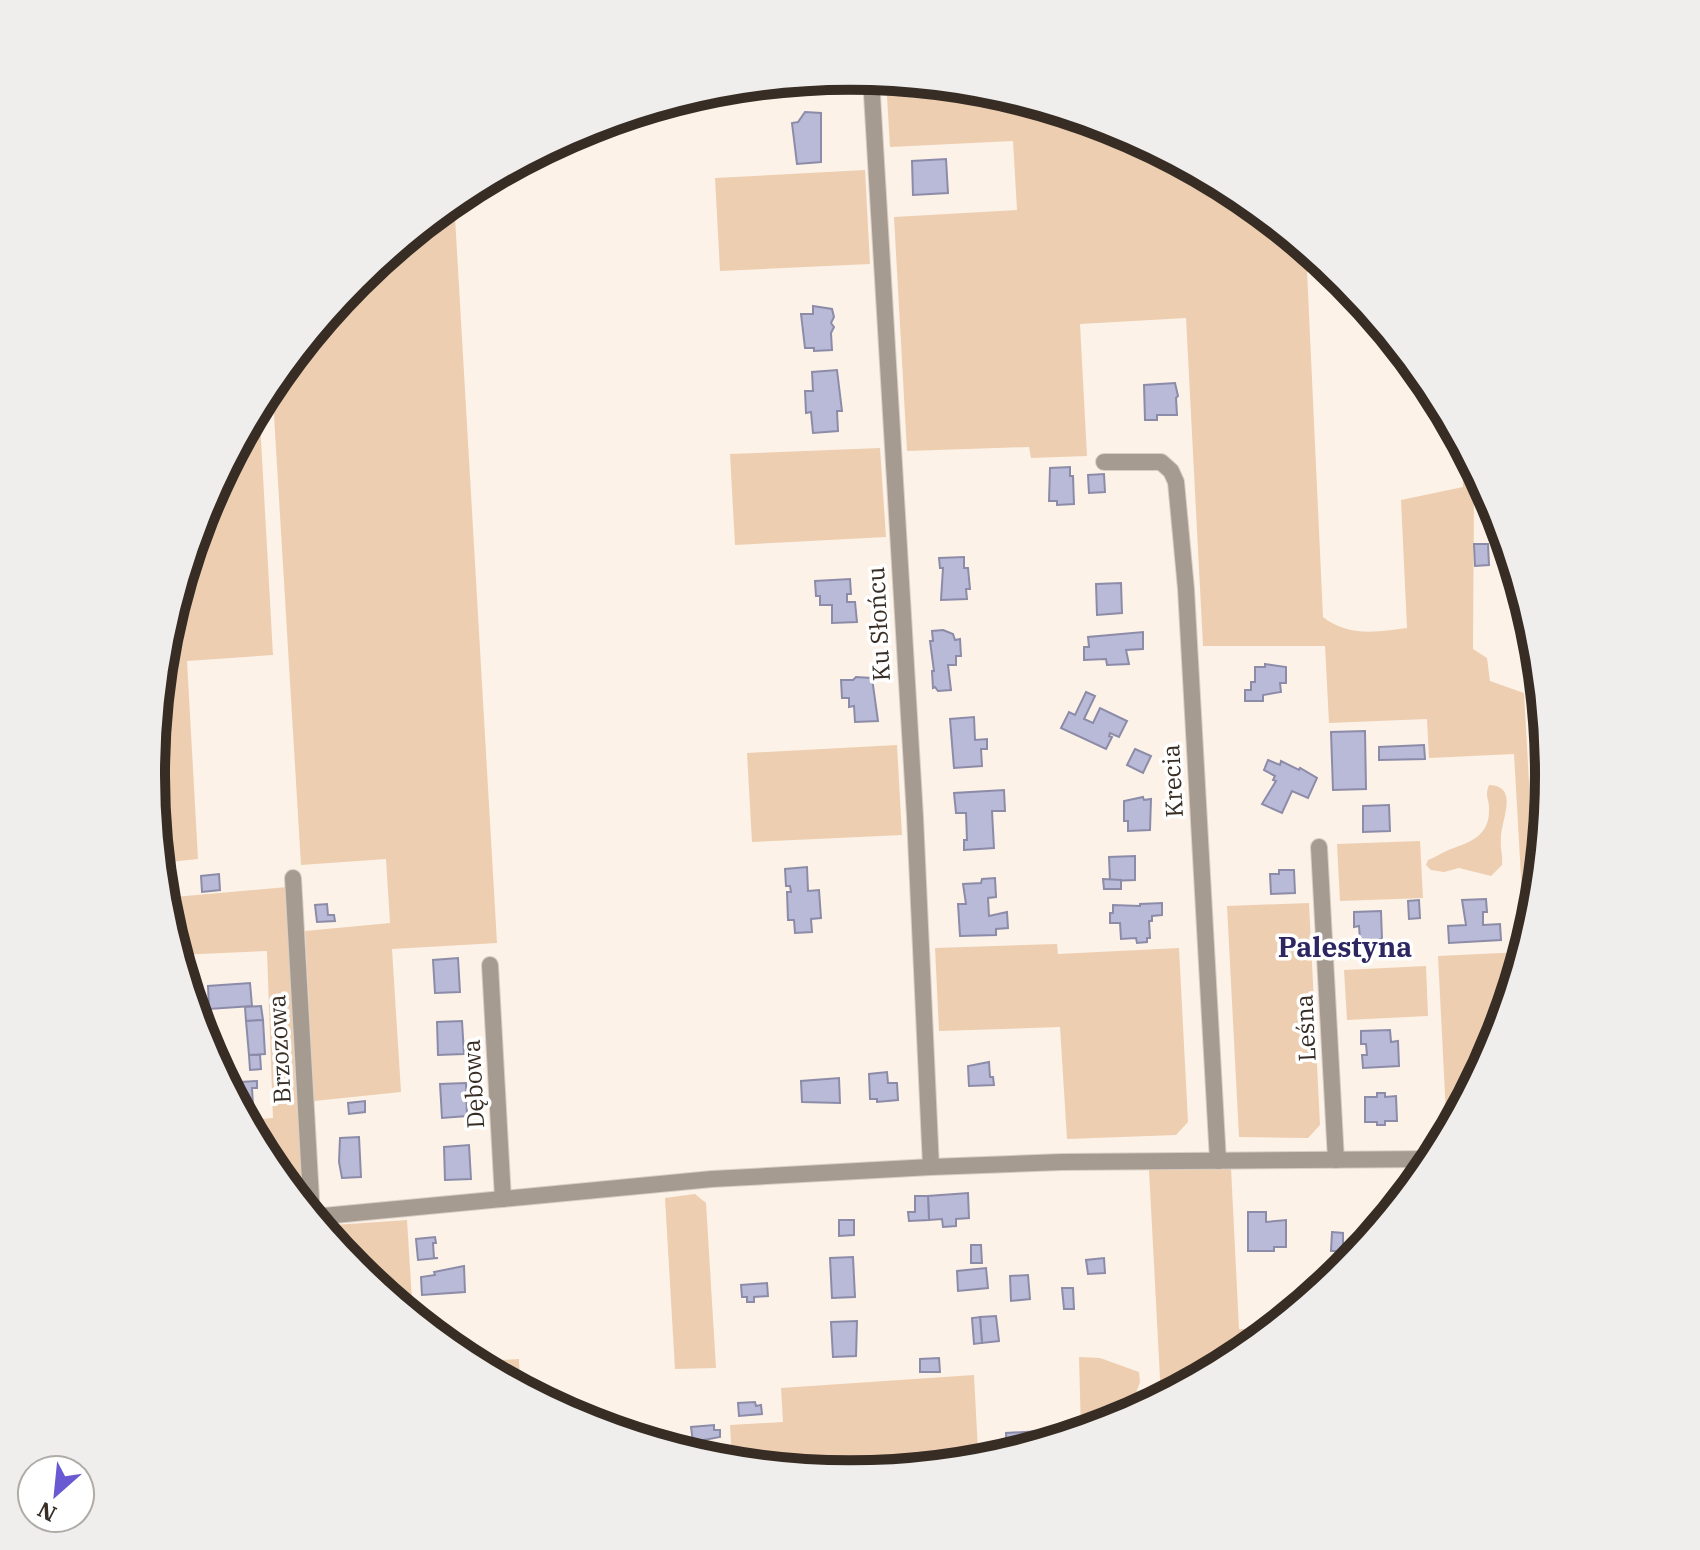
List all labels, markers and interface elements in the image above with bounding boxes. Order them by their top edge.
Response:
street label: Ku Słońcu [859,566,897,682]
street label: Krecia [1154,744,1190,818]
district label: Palestyna [1278,928,1412,965]
street label: Brzozowa [260,994,298,1104]
street label: Leśna [1287,994,1323,1062]
street label: Dębowa [455,1039,491,1129]
north arrow [16,1454,96,1534]
text: N [32,1495,61,1529]

